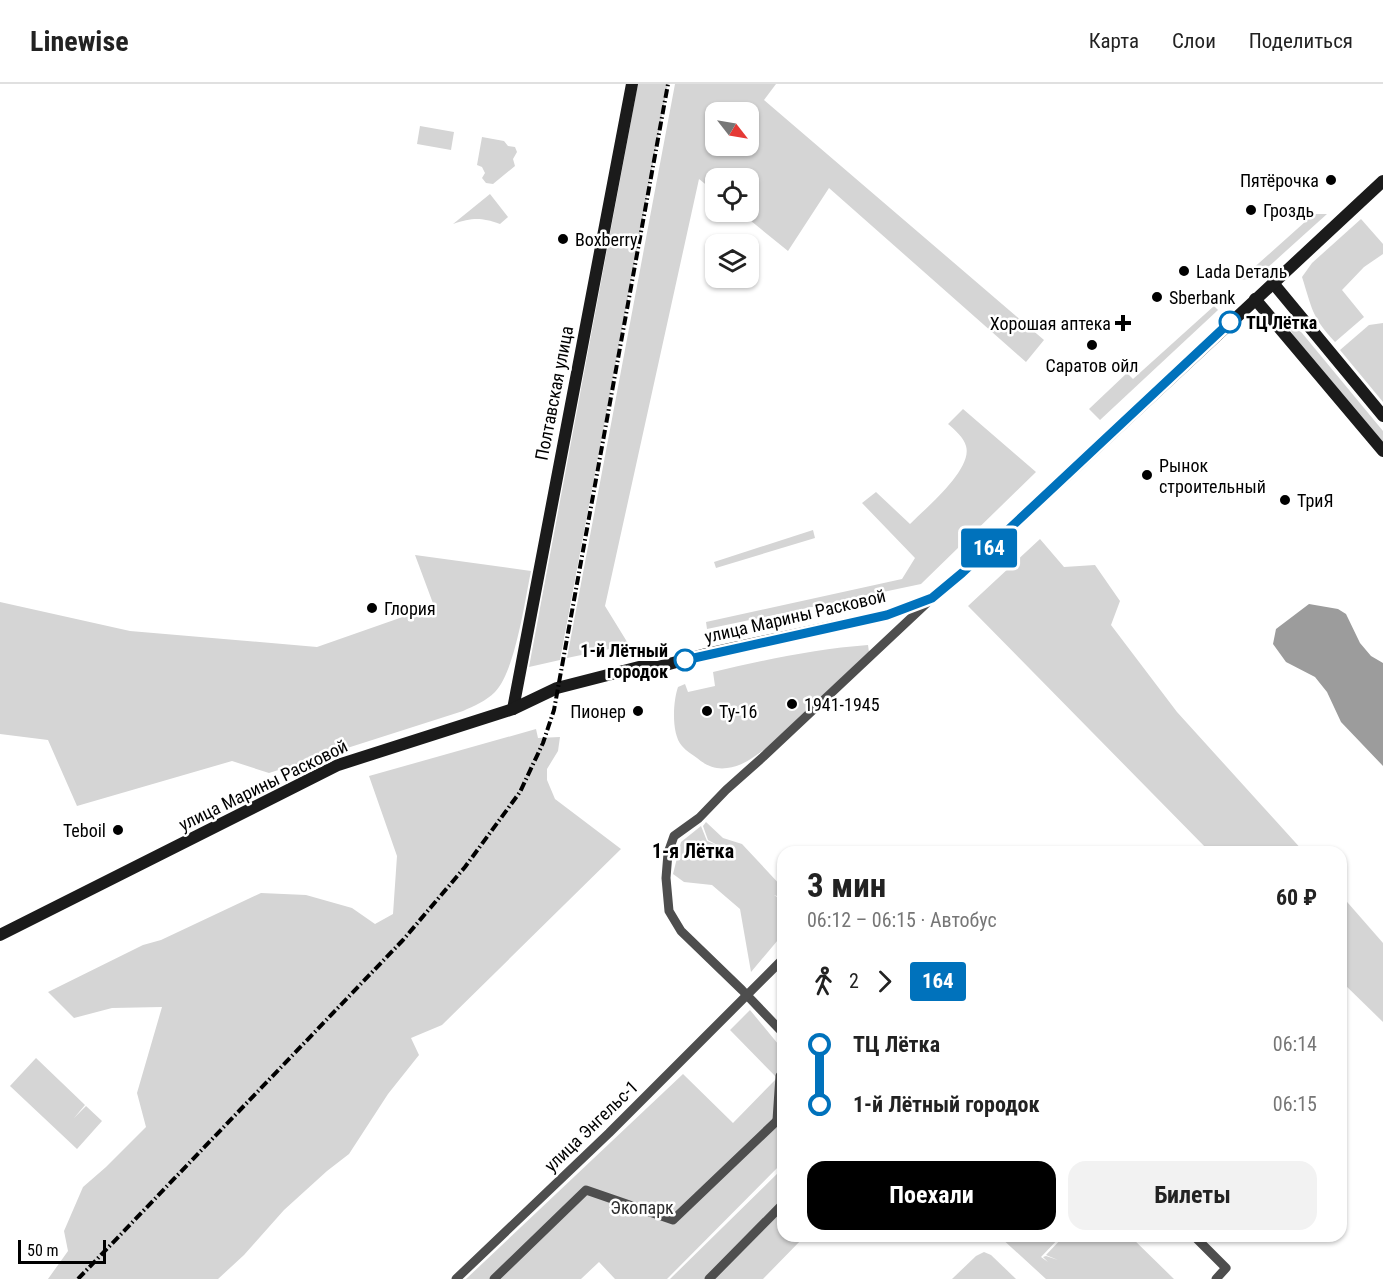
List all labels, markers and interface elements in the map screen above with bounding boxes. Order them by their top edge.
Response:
text: Linewise [30,25,129,58]
text: Карта [1089,29,1139,53]
text: Слои [1172,29,1216,53]
text: Поделиться [1249,29,1353,53]
north arrow [705,102,759,156]
map controls [705,102,759,288]
button: locate [705,168,759,222]
place label: Пятёрочка [1240,170,1319,191]
marker: Пятёрочка [1324,173,1338,187]
place label: Гроздь [1263,200,1314,221]
marker: Гроздь [1244,203,1258,217]
place label: Boxberry [575,229,638,250]
marker: Boxberry [556,232,570,246]
button: layers [705,234,759,288]
place label: Lada Dеталь [1196,261,1287,282]
marker: Lada Dеталь [1177,264,1191,278]
place label: Sberbank [1169,287,1235,308]
marker: Sberbank [1150,290,1164,304]
marker: ТЦ Лётка [1219,311,1241,333]
place label: ТЦ Лётка [1246,312,1317,333]
place label: Хорошая аптека [990,313,1111,334]
marker: Хорошая аптека [1116,316,1130,330]
street label: Полтавская улица [531,324,577,462]
marker: Саратов ойл [1085,338,1099,352]
place label: Саратов ойл [1045,355,1139,376]
place label: Рынок строительный [1159,455,1266,497]
marker: Рынок строительный [1140,468,1154,482]
place label: ТриЯ [1297,490,1334,511]
marker: ТриЯ [1278,493,1292,507]
line badge: 164 [954,528,1024,568]
text: 164 [973,536,1005,560]
street label: улица Марины Расковой [702,585,888,647]
place label: Глория [384,598,436,619]
marker: Глория [365,601,379,615]
place label: 1-й Лётный городок [580,640,668,682]
marker: 1-й Лётный городок [674,649,696,671]
place label: 1941-1945 [804,694,880,715]
marker: 1941-1945 [785,697,799,711]
place label: Пионер [570,701,626,722]
place label: Ту-16 [719,701,757,722]
marker: Пионер [631,704,645,718]
marker: Ту-16 [700,704,714,718]
street label: улица Марины Расковой [175,735,351,835]
place label: Teboil [63,820,106,841]
marker: Teboil [111,823,125,837]
district label: 1-я Лётка [652,839,734,863]
text: 3 мин [807,866,886,905]
text: 60 ₽ [1276,885,1317,910]
text: 06:12 – 06:15 · Автобус [807,908,997,932]
icon: walk [807,965,840,998]
icon: forward [868,965,901,998]
text: 2 [849,969,859,993]
text: 164 [922,969,954,993]
text: ТЦ Лётка [853,1032,940,1057]
text: 06:14 [1273,1032,1317,1056]
street label: улица Энгельс-1 [540,1076,642,1176]
text: 1-й Лётный городок [853,1092,1040,1117]
text: 06:15 [1273,1092,1317,1116]
button: Поехали [807,1161,1056,1230]
button: Билеты [1068,1161,1317,1230]
park label: Экопарк [610,1197,674,1218]
scale bar [18,1237,106,1264]
text: 50 m [27,1241,59,1260]

